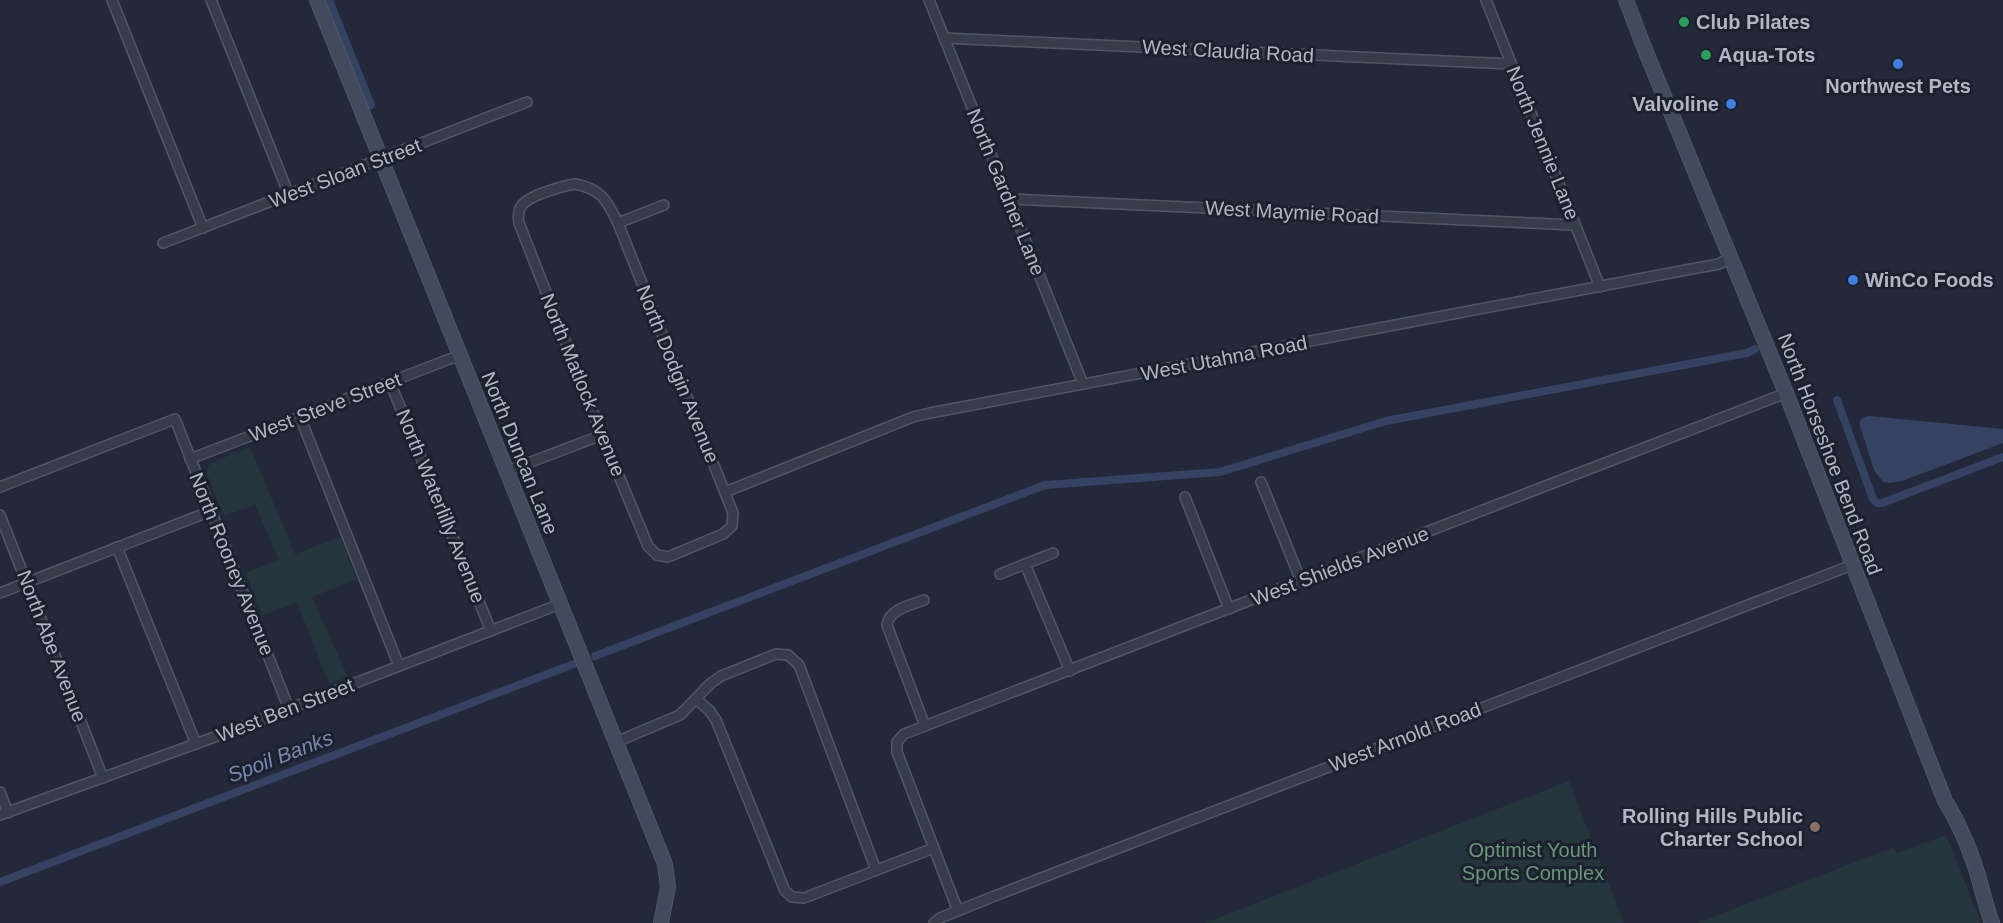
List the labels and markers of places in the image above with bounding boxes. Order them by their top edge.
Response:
place label: Club Pilates [1696,11,1810,33]
marker: Club Pilates [1677,15,1691,29]
place label: Aqua-Tots [1718,44,1815,66]
marker: Aqua-Tots [1699,48,1713,62]
marker: Northwest Pets [1891,57,1905,71]
place label: Northwest Pets [1825,75,1971,97]
place label: Valvoline [1632,93,1719,115]
marker: Valvoline [1724,97,1738,111]
place label: WinCo Foods [1865,269,1994,291]
marker: WinCo Foods [1846,273,1860,287]
place label: Rolling Hills Public Charter School [1622,805,1803,850]
marker: Rolling Hills Public Charter School [1808,820,1822,834]

